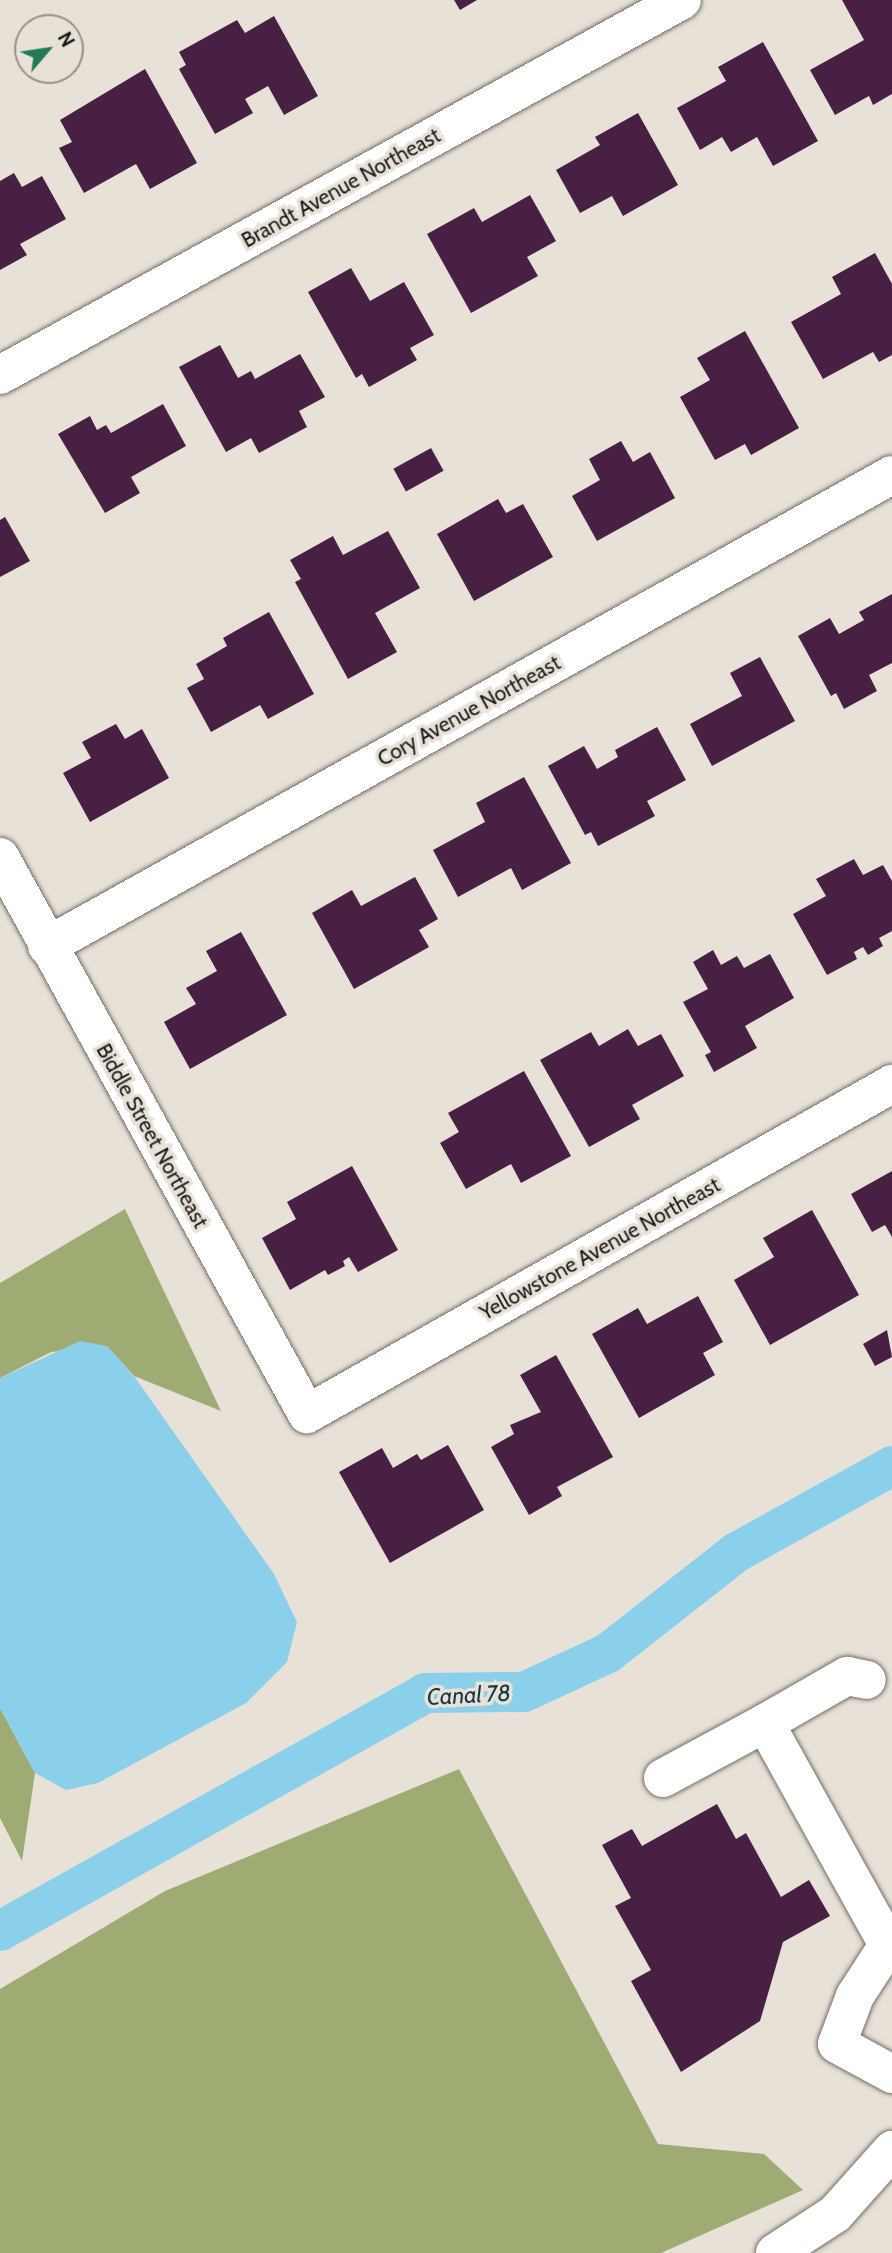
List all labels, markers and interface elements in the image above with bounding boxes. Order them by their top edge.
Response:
north arrow [14,14,84,84]
text: N [53,28,79,51]
street label: Brandt Avenue Northeast [237,123,445,253]
street label: Cory Avenue Northeast [373,650,565,772]
street label: Biddle Street Northeast [91,1039,213,1233]
street label: Yellowstone Avenue Northeast [475,1172,725,1326]
water label: Canal 78 [426,1679,512,1711]

